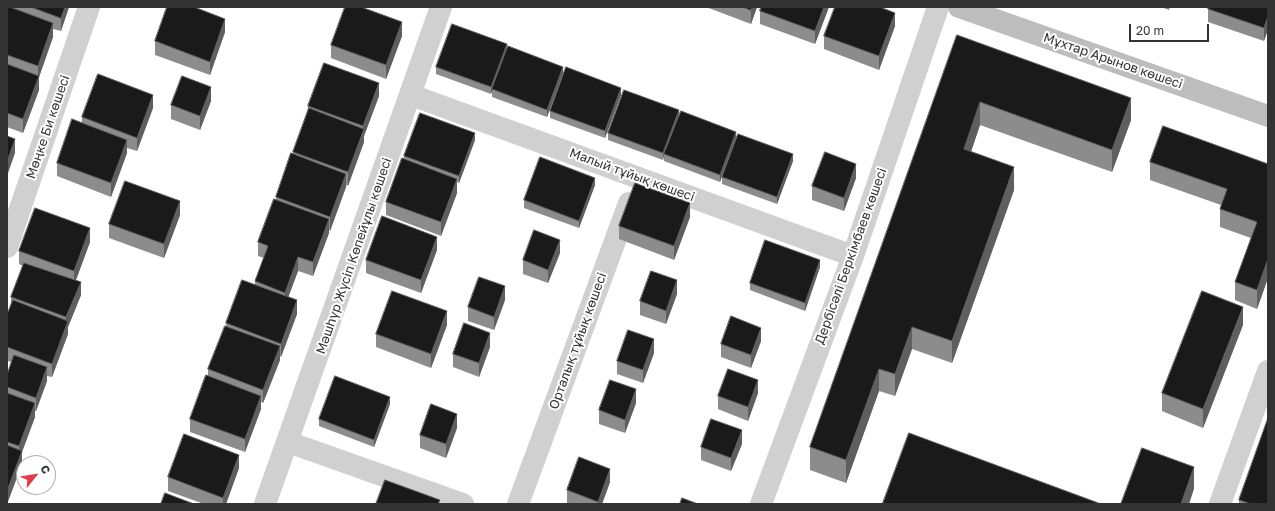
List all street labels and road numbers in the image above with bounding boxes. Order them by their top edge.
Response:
street label: Мұхтар Арынов көшесі [1041,30,1185,92]
street label: Мөңке Би көшесі [23,73,73,181]
street label: Малый тұйық көшесі [567,145,697,205]
street label: Мәшһүр Жүсіп Көпейұлы көшесі [313,156,395,356]
street label: Дербісәлі Беркімбаев көшесі [812,166,890,346]
street label: Орталық тұйық көшесі [546,271,610,411]

